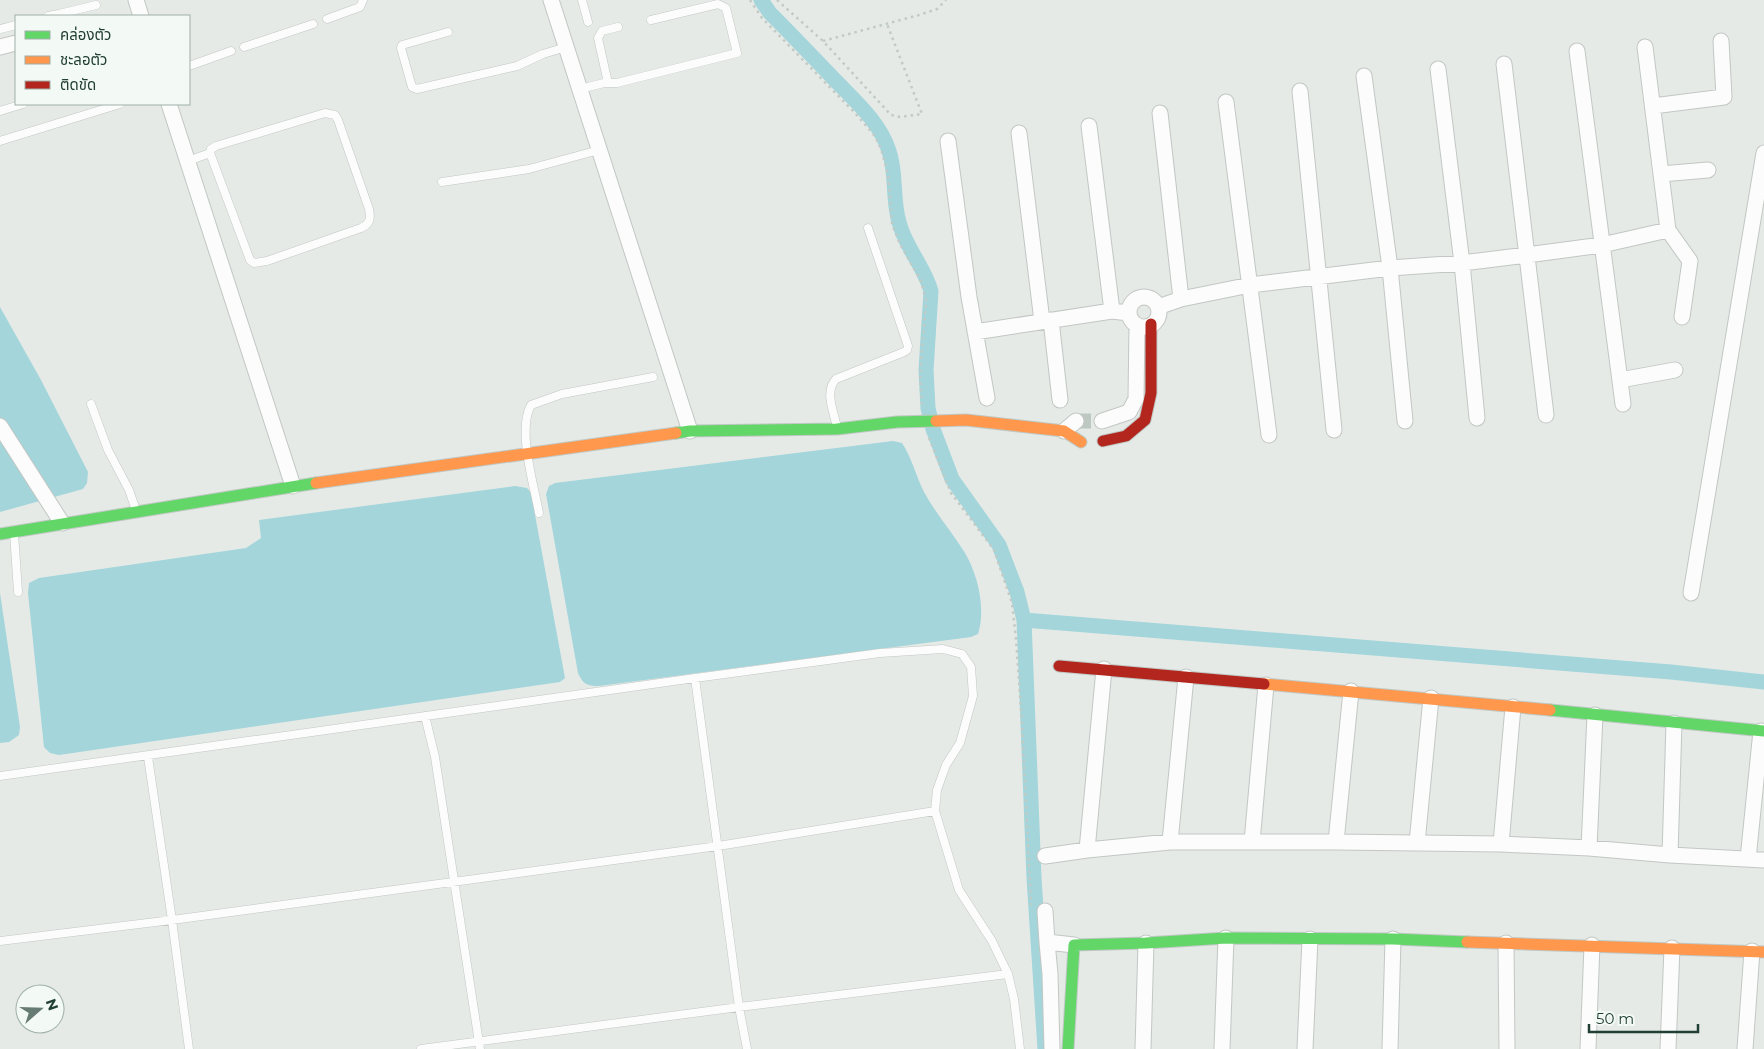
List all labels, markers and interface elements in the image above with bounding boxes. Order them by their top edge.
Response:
legend [15,15,190,105]
text: คล่องตัว [60,25,111,44]
text: ชะลอตัว [60,50,107,69]
text: ติดขัด [60,75,96,94]
north arrow [15,984,65,1034]
text: N [42,996,63,1013]
scale bar [1589,1002,1698,1034]
text: 50 m [1596,1009,1634,1028]

